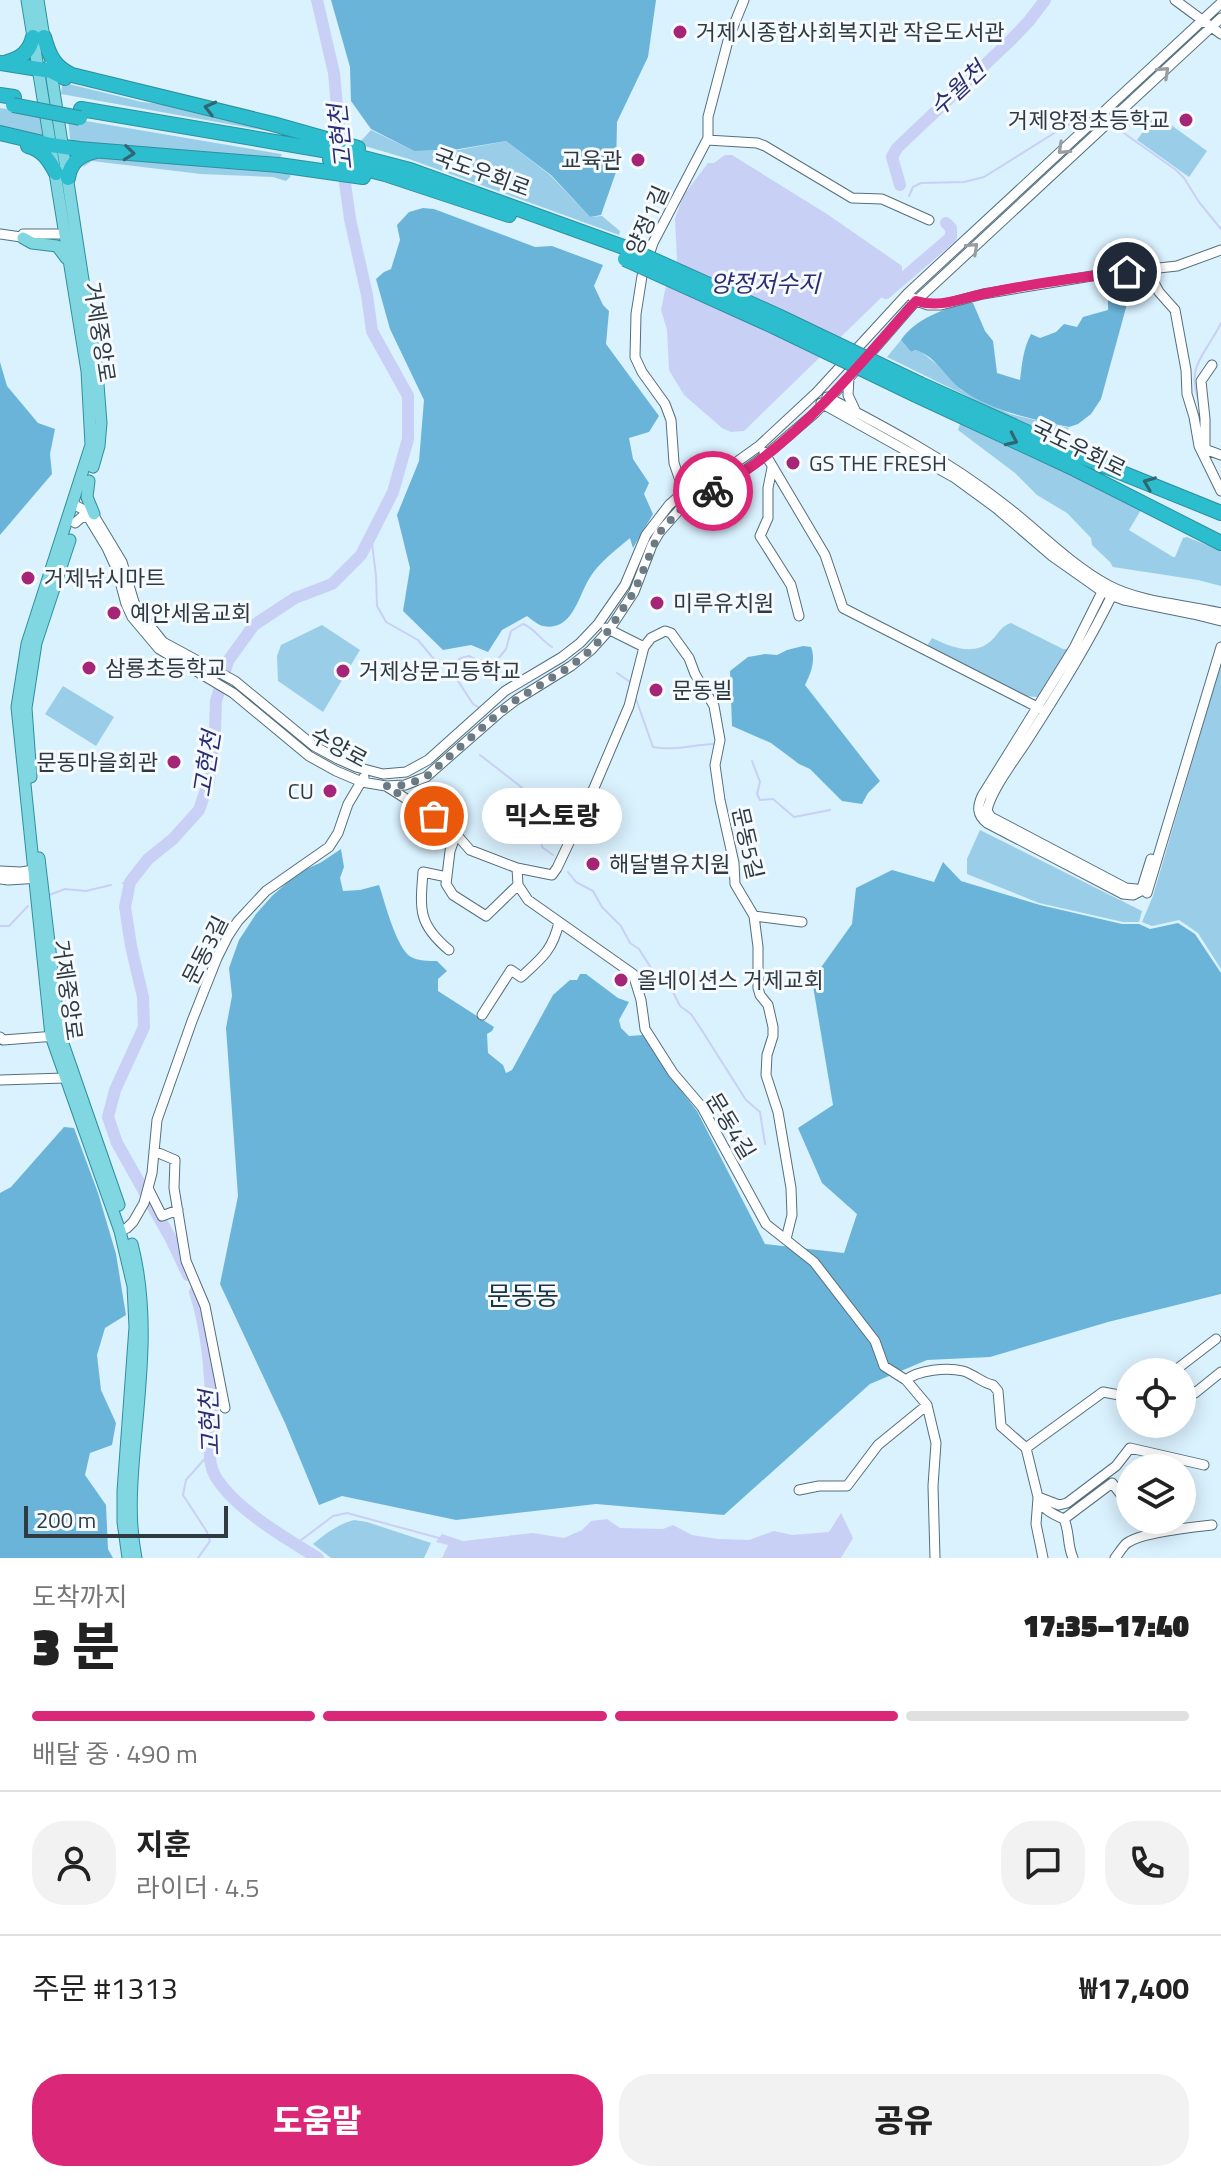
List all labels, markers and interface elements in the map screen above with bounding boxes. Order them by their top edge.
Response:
place label: 거제시종합사회복지관 작은도서관 [696,15,1004,49]
marker: 거제시종합사회복지관 작은도서관 [671,23,689,41]
water label: 수월천 [921,51,996,124]
one-way arrow [1154,67,1169,81]
water label: 고현천 [318,99,361,172]
one-way arrow [204,101,218,118]
place label: 거제양정초등학교 [1008,103,1170,137]
marker: 거제양정초등학교 [1177,111,1195,129]
street label: 국도우회로 [429,139,535,205]
one-way arrow [1058,140,1073,154]
place label: 교육관 [561,143,622,177]
one-way arrow [123,145,136,162]
marker: 교육관 [629,151,647,169]
street label: 양정1길 [617,180,677,260]
pin [1093,238,1161,306]
one-way arrow [964,243,978,258]
icon: home [1105,250,1149,294]
water label: 양정저수지 [710,265,822,301]
street label: 거제중앙로 [75,279,125,385]
street label: 국도우회로 [1026,411,1132,485]
one-way arrow [1004,430,1018,446]
place label: GS THE FRESH [809,446,947,480]
courier [673,451,753,531]
marker: GS THE FRESH [784,454,802,472]
icon: bike [691,469,735,513]
one-way arrow [1143,477,1157,493]
place label: 거제낚시마트 [44,561,165,595]
marker: 거제낚시마트 [19,569,37,587]
place label: 미루유치원 [673,586,774,620]
marker: 미루유치원 [648,594,666,612]
place label: 예안세움교회 [130,596,251,630]
marker: 예안세움교회 [105,604,123,622]
place label: 삼룡초등학교 [105,651,226,685]
place label: 거제상문고등학교 [359,654,521,688]
marker: 삼룡초등학교 [80,659,98,677]
marker: 거제상문고등학교 [334,662,352,680]
place label: 문동빌 [672,673,733,707]
marker: 문동빌 [647,681,665,699]
street label: 수양로 [304,718,374,776]
water label: 고현천 [183,725,229,799]
place label: 문동마을회관 [37,745,158,779]
marker: 문동마을회관 [165,753,183,771]
place label: CU [288,774,314,808]
marker: CU [321,782,339,800]
pin [400,782,468,850]
callout: 믹스토랑 [482,788,622,844]
icon: bag [412,794,456,838]
text: 믹스토랑 [504,796,600,835]
street label: 문동5길 [723,804,773,882]
place label: 해달별유치원 [609,847,730,881]
marker: 해달별유치원 [584,855,602,873]
street label: 문동3길 [173,910,237,990]
street label: 거제중앙로 [44,938,92,1042]
place label: 올네이션스 거제교회 [637,963,824,997]
marker: 올네이션스 거제교회 [612,971,630,989]
street label: 문동4길 [698,1086,764,1166]
district label: 문동동 [487,1276,559,1315]
map controls [1116,1358,1196,1534]
button: locate [1116,1358,1196,1438]
water label: 고현천 [190,1386,228,1457]
button: layers [1116,1454,1196,1534]
scale bar [24,1502,228,1538]
text: 200 m [36,1503,96,1537]
text: 도착까지 [32,1577,128,1616]
text: 17:35–17:40 [1023,1603,1189,1649]
text: 3 분 [32,1606,120,1685]
text: 배달 중 · 490 m [32,1734,198,1773]
button: person [32,1821,116,1905]
text: 지훈 [136,1821,191,1867]
button: chat [1001,1821,1085,1905]
button: phone [1105,1821,1189,1905]
text: 라이더 · 4.5 [136,1868,260,1907]
text: 주문 #1313 [32,1965,178,2011]
text: ₩17,400 [1079,1965,1189,2011]
button: 도움말 [32,2074,603,2166]
button: 공유 [619,2074,1189,2166]

